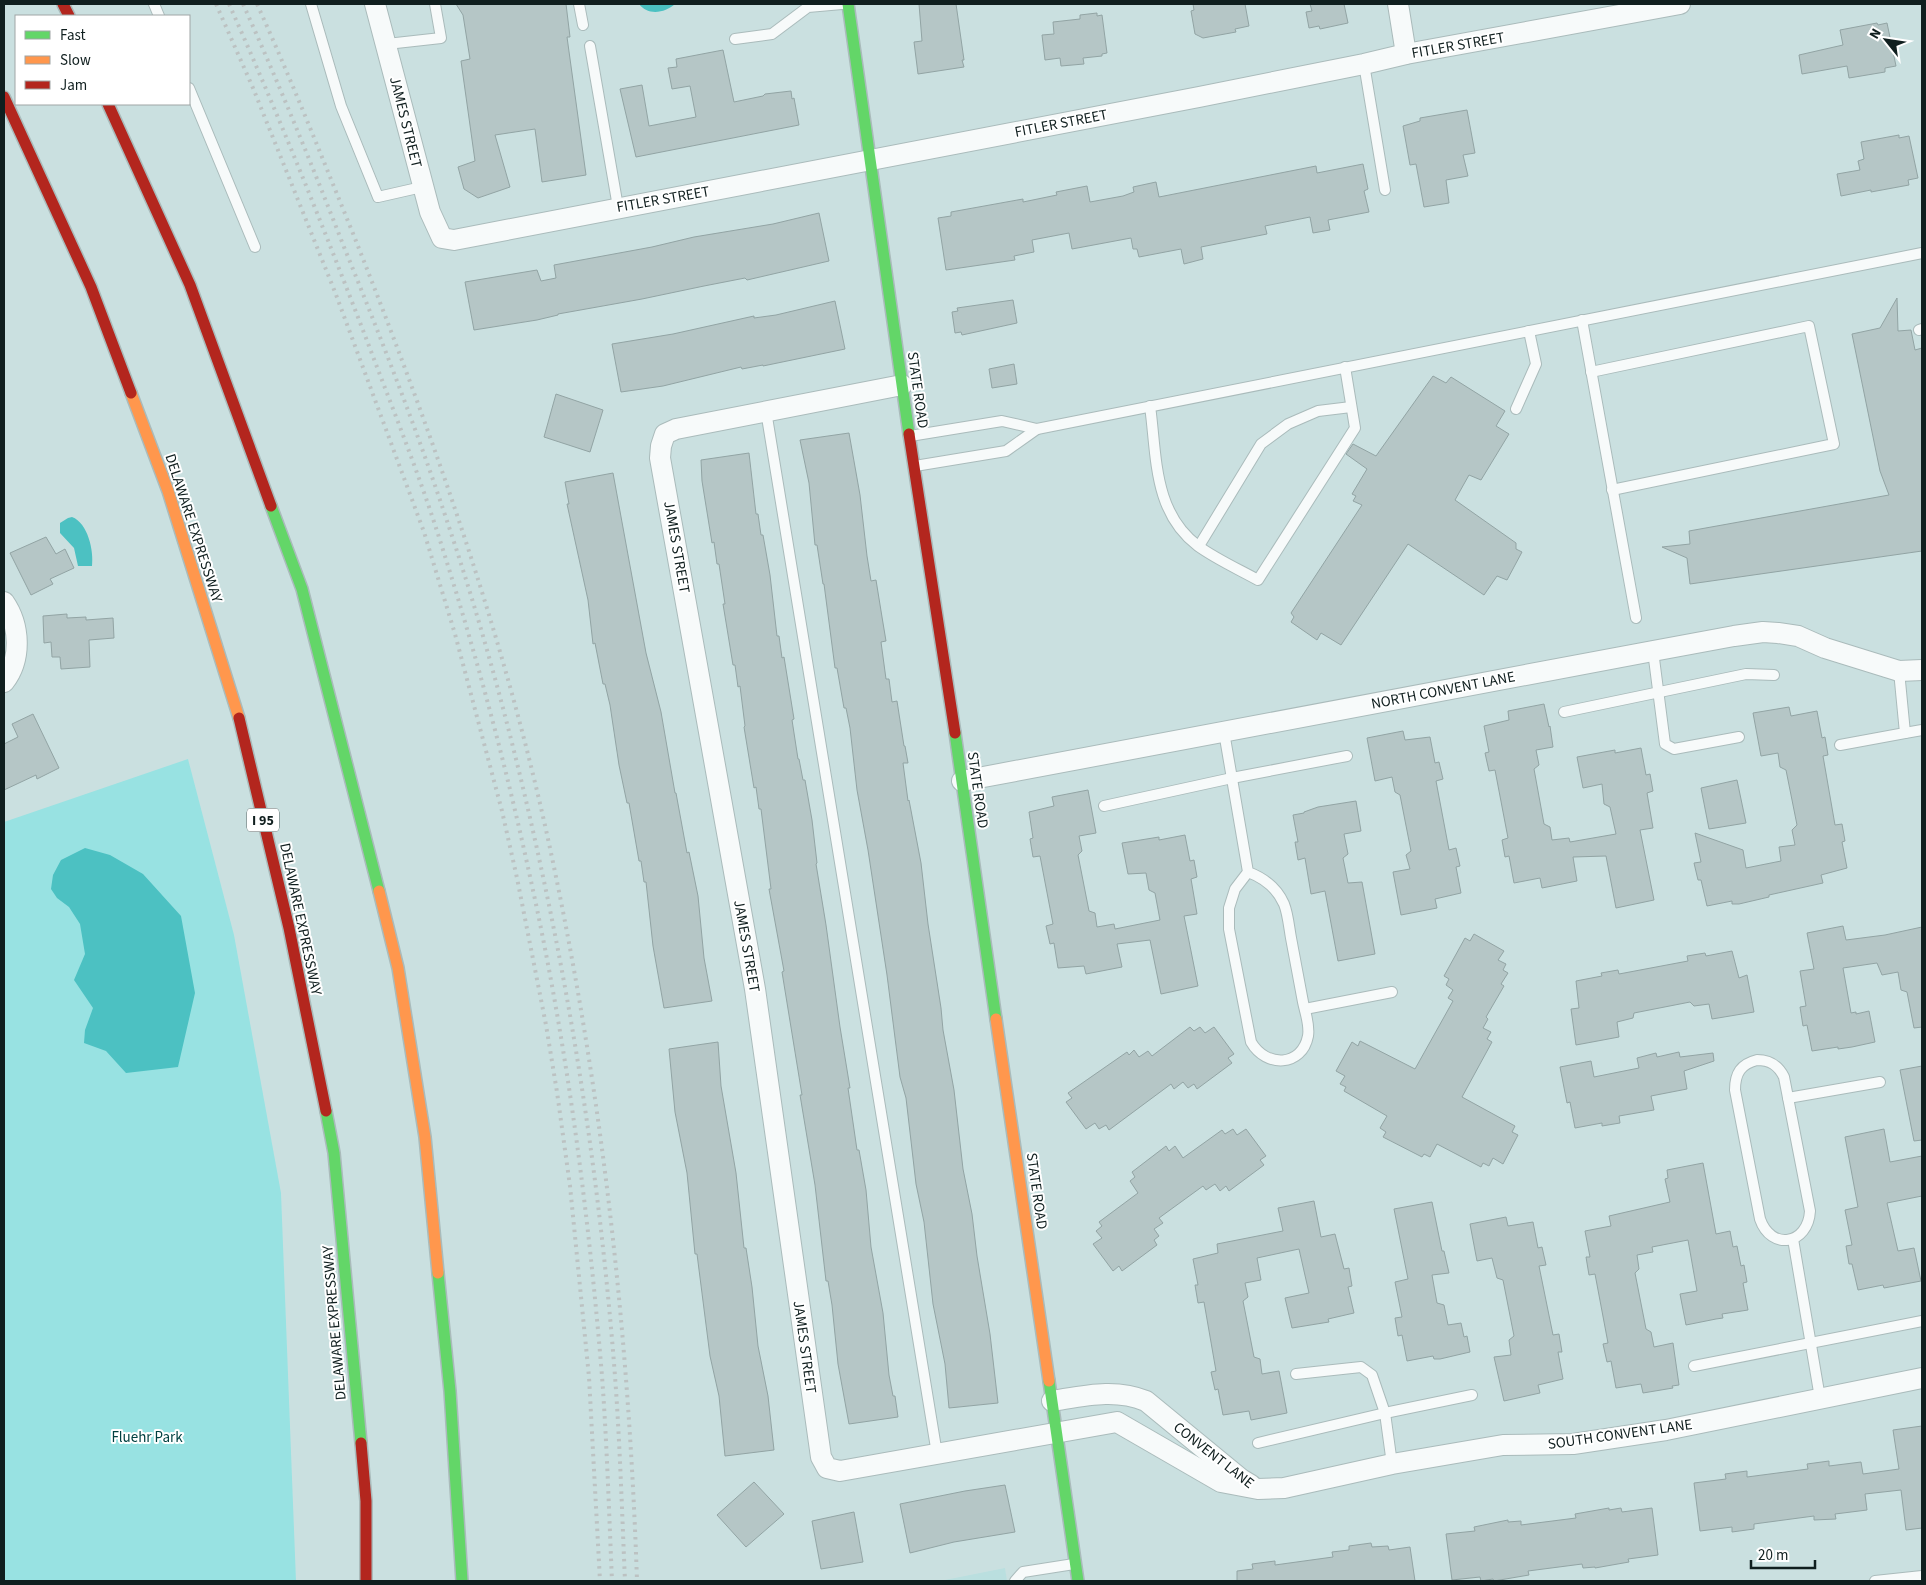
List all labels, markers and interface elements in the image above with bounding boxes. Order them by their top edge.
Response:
legend [15,15,190,105]
north arrow [1861,15,1911,65]
text: Fast [60,25,86,46]
text: N [1865,25,1887,43]
street label: FITLER STREET [1410,27,1506,64]
text: Slow [60,50,91,71]
street label: JAMES STREET [384,74,427,170]
text: Jam [60,75,87,96]
street label: FITLER STREET [1013,104,1109,143]
street label: FITLER STREET [615,181,711,218]
street label: STATE ROAD [902,350,933,430]
street label: DELAWARE EXPRESSWAY [160,451,228,606]
street label: JAMES STREET [658,499,695,595]
street label: NORTH CONVENT LANE [1369,666,1517,715]
street label: STATE ROAD [962,750,993,830]
road number: I 95 [247,808,279,832]
street label: DELAWARE EXPRESSWAY [274,841,327,998]
street label: JAMES STREET [728,898,765,994]
street label: STATE ROAD [1021,1151,1052,1231]
street label: DELAWARE EXPRESSWAY [317,1244,352,1401]
street label: JAMES STREET [788,1299,821,1395]
street label: SOUTH CONVENT LANE [1546,1414,1694,1455]
street label: CONVENT LANE [1169,1417,1259,1494]
park label: Fluehr Park [111,1427,183,1448]
scale bar [1751,1538,1815,1570]
text: 20 m [1758,1545,1788,1566]

